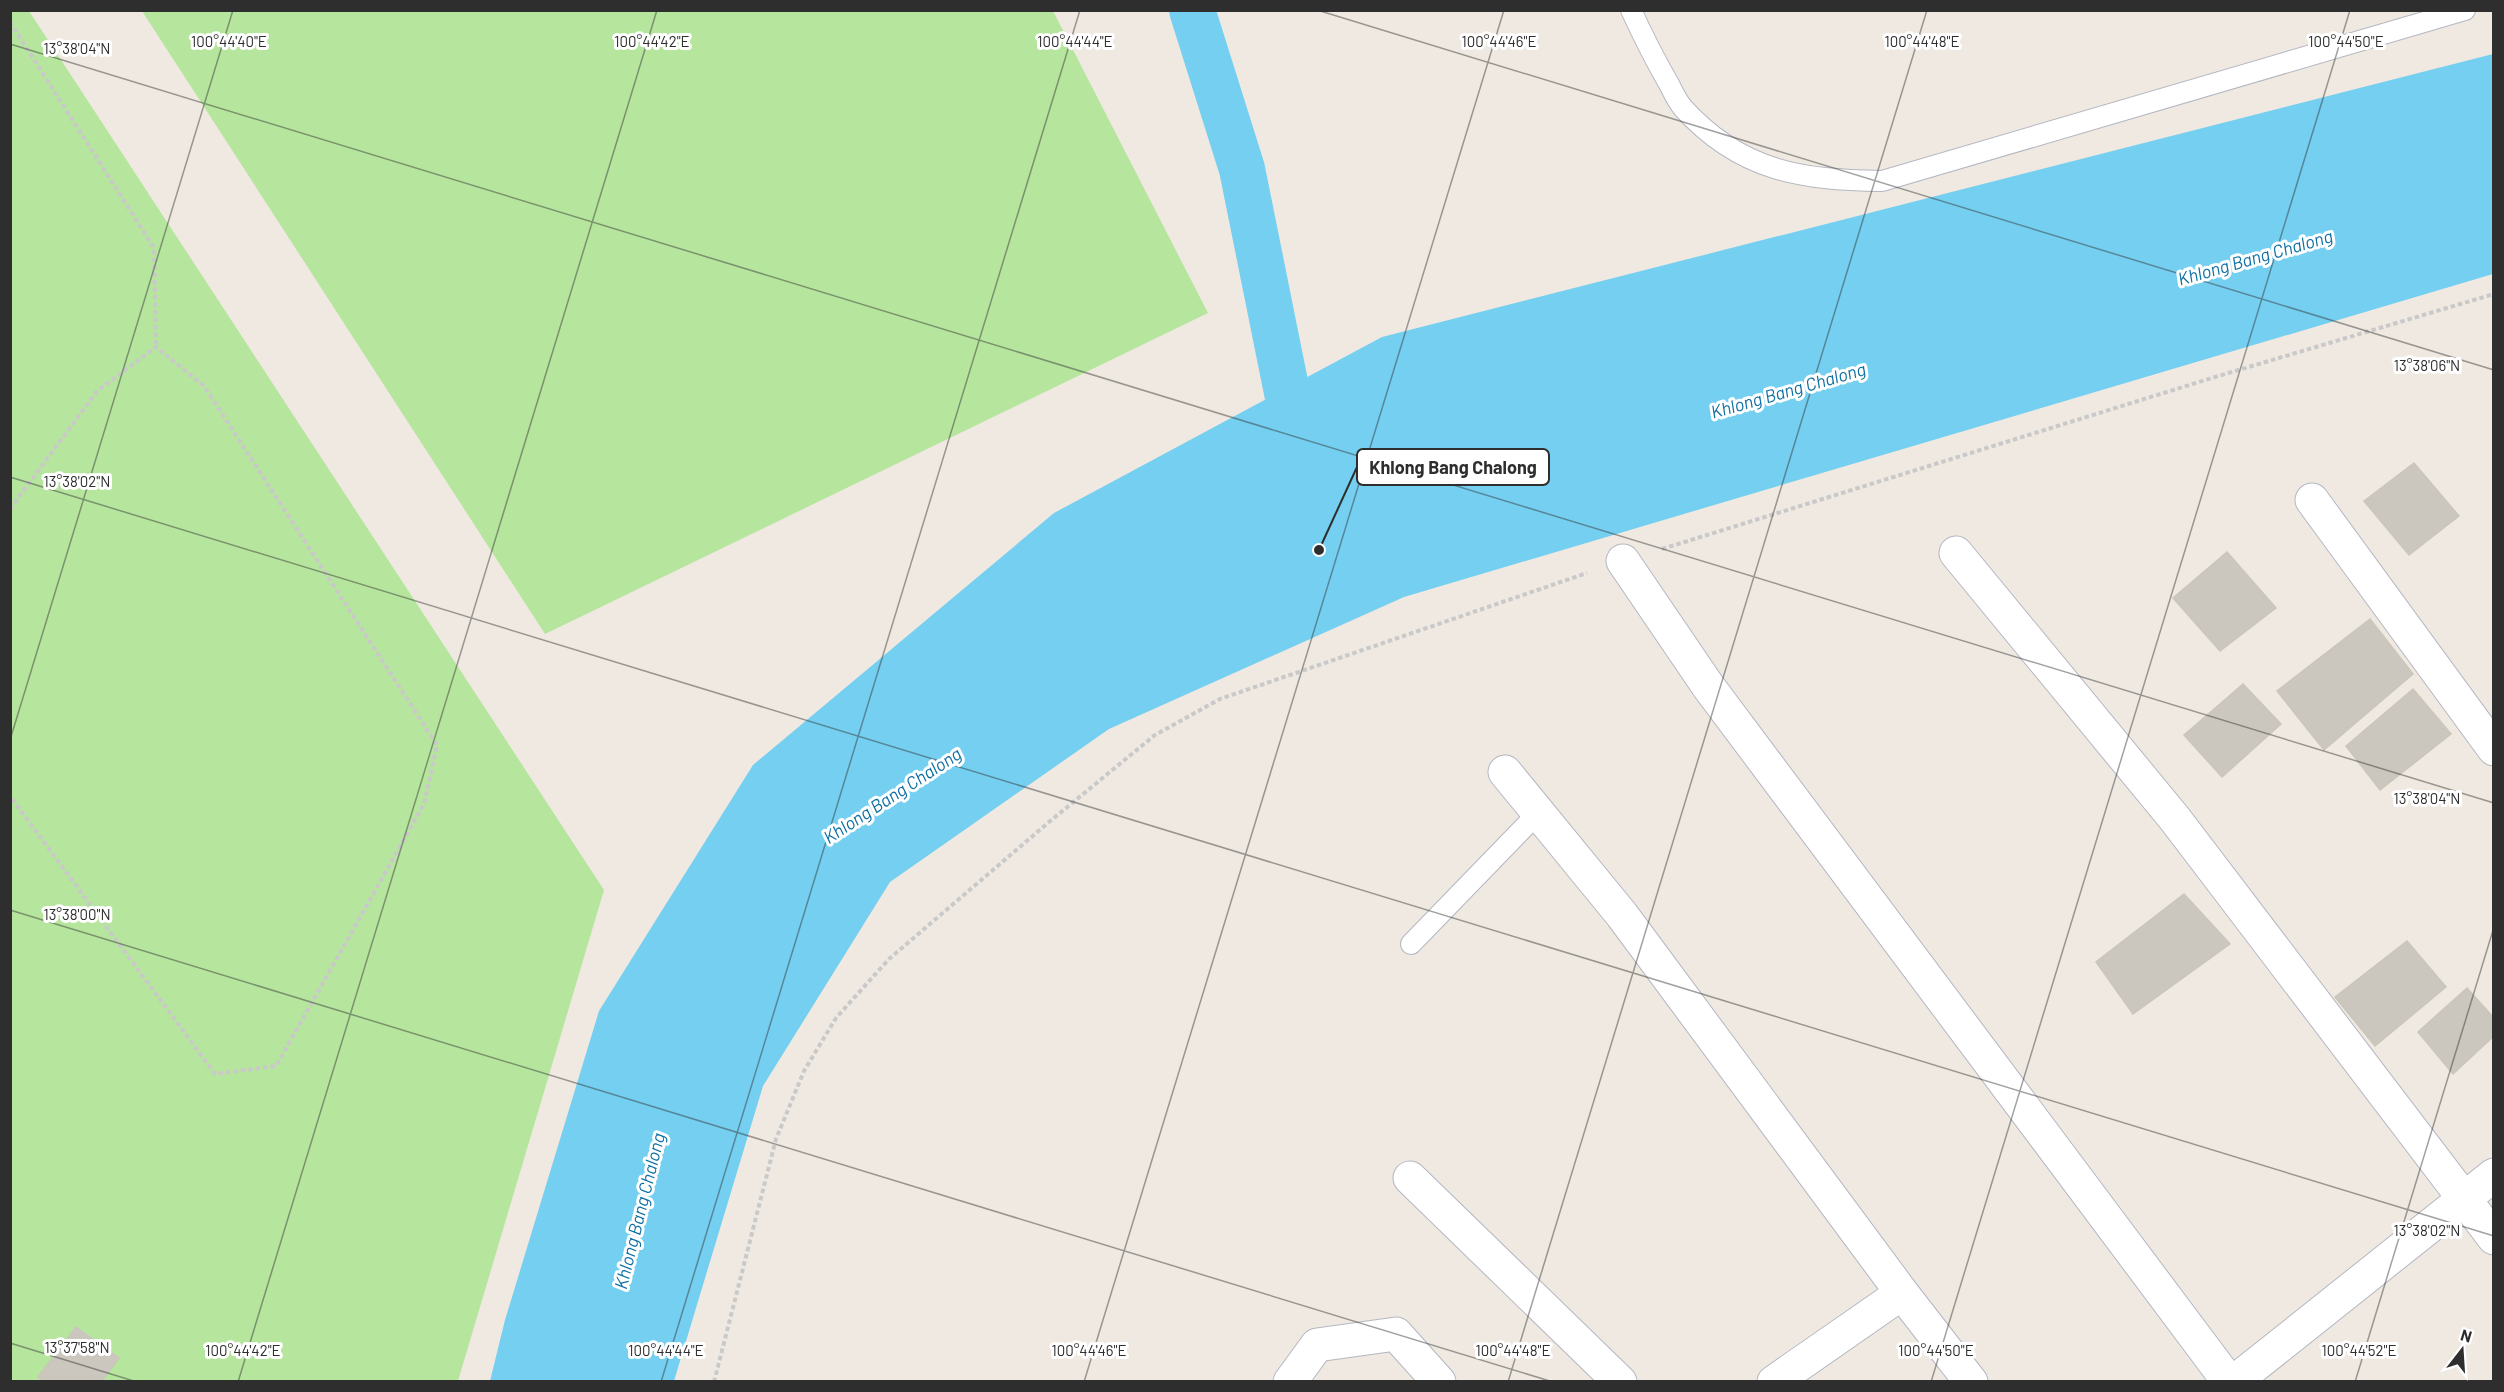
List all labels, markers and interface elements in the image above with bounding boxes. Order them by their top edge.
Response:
text: 100°44'40"E [191,32,267,50]
text: 100°44'42"E [614,32,690,50]
text: 100°44'44"E [1037,32,1113,50]
text: 100°44'46"E [1461,32,1537,50]
text: 100°44'48"E [1884,32,1960,50]
text: 100°44'50"E [2308,32,2384,50]
text: 13°38'04"N [44,39,110,57]
water label: Khlong Bang Chalong [2175,224,2335,290]
text: 13°38'06"N [2394,356,2460,374]
water label: Khlong Bang Chalong [1708,357,1868,423]
callout: Khlong Bang Chalong [1357,449,1549,485]
text: Khlong Bang Chalong [1369,456,1537,478]
text: 13°38'02"N [44,472,110,490]
water label: Khlong Bang Chalong [819,742,965,848]
text: 13°38'04"N [2394,789,2460,807]
text: 13°38'00"N [43,905,111,923]
water label: Khlong Bang Chalong [609,1131,669,1291]
text: 13°38'02"N [2394,1221,2460,1239]
north arrow [2432,1320,2492,1380]
text: N [2459,1325,2474,1346]
text: 13°37'58"N [44,1338,110,1356]
text: 100°44'42"E [205,1341,281,1359]
text: 100°44'44"E [628,1341,704,1359]
text: 100°44'46"E [1051,1341,1127,1359]
text: 100°44'48"E [1475,1341,1551,1359]
text: 100°44'50"E [1898,1341,1974,1359]
text: 100°44'52"E [2322,1341,2396,1359]

